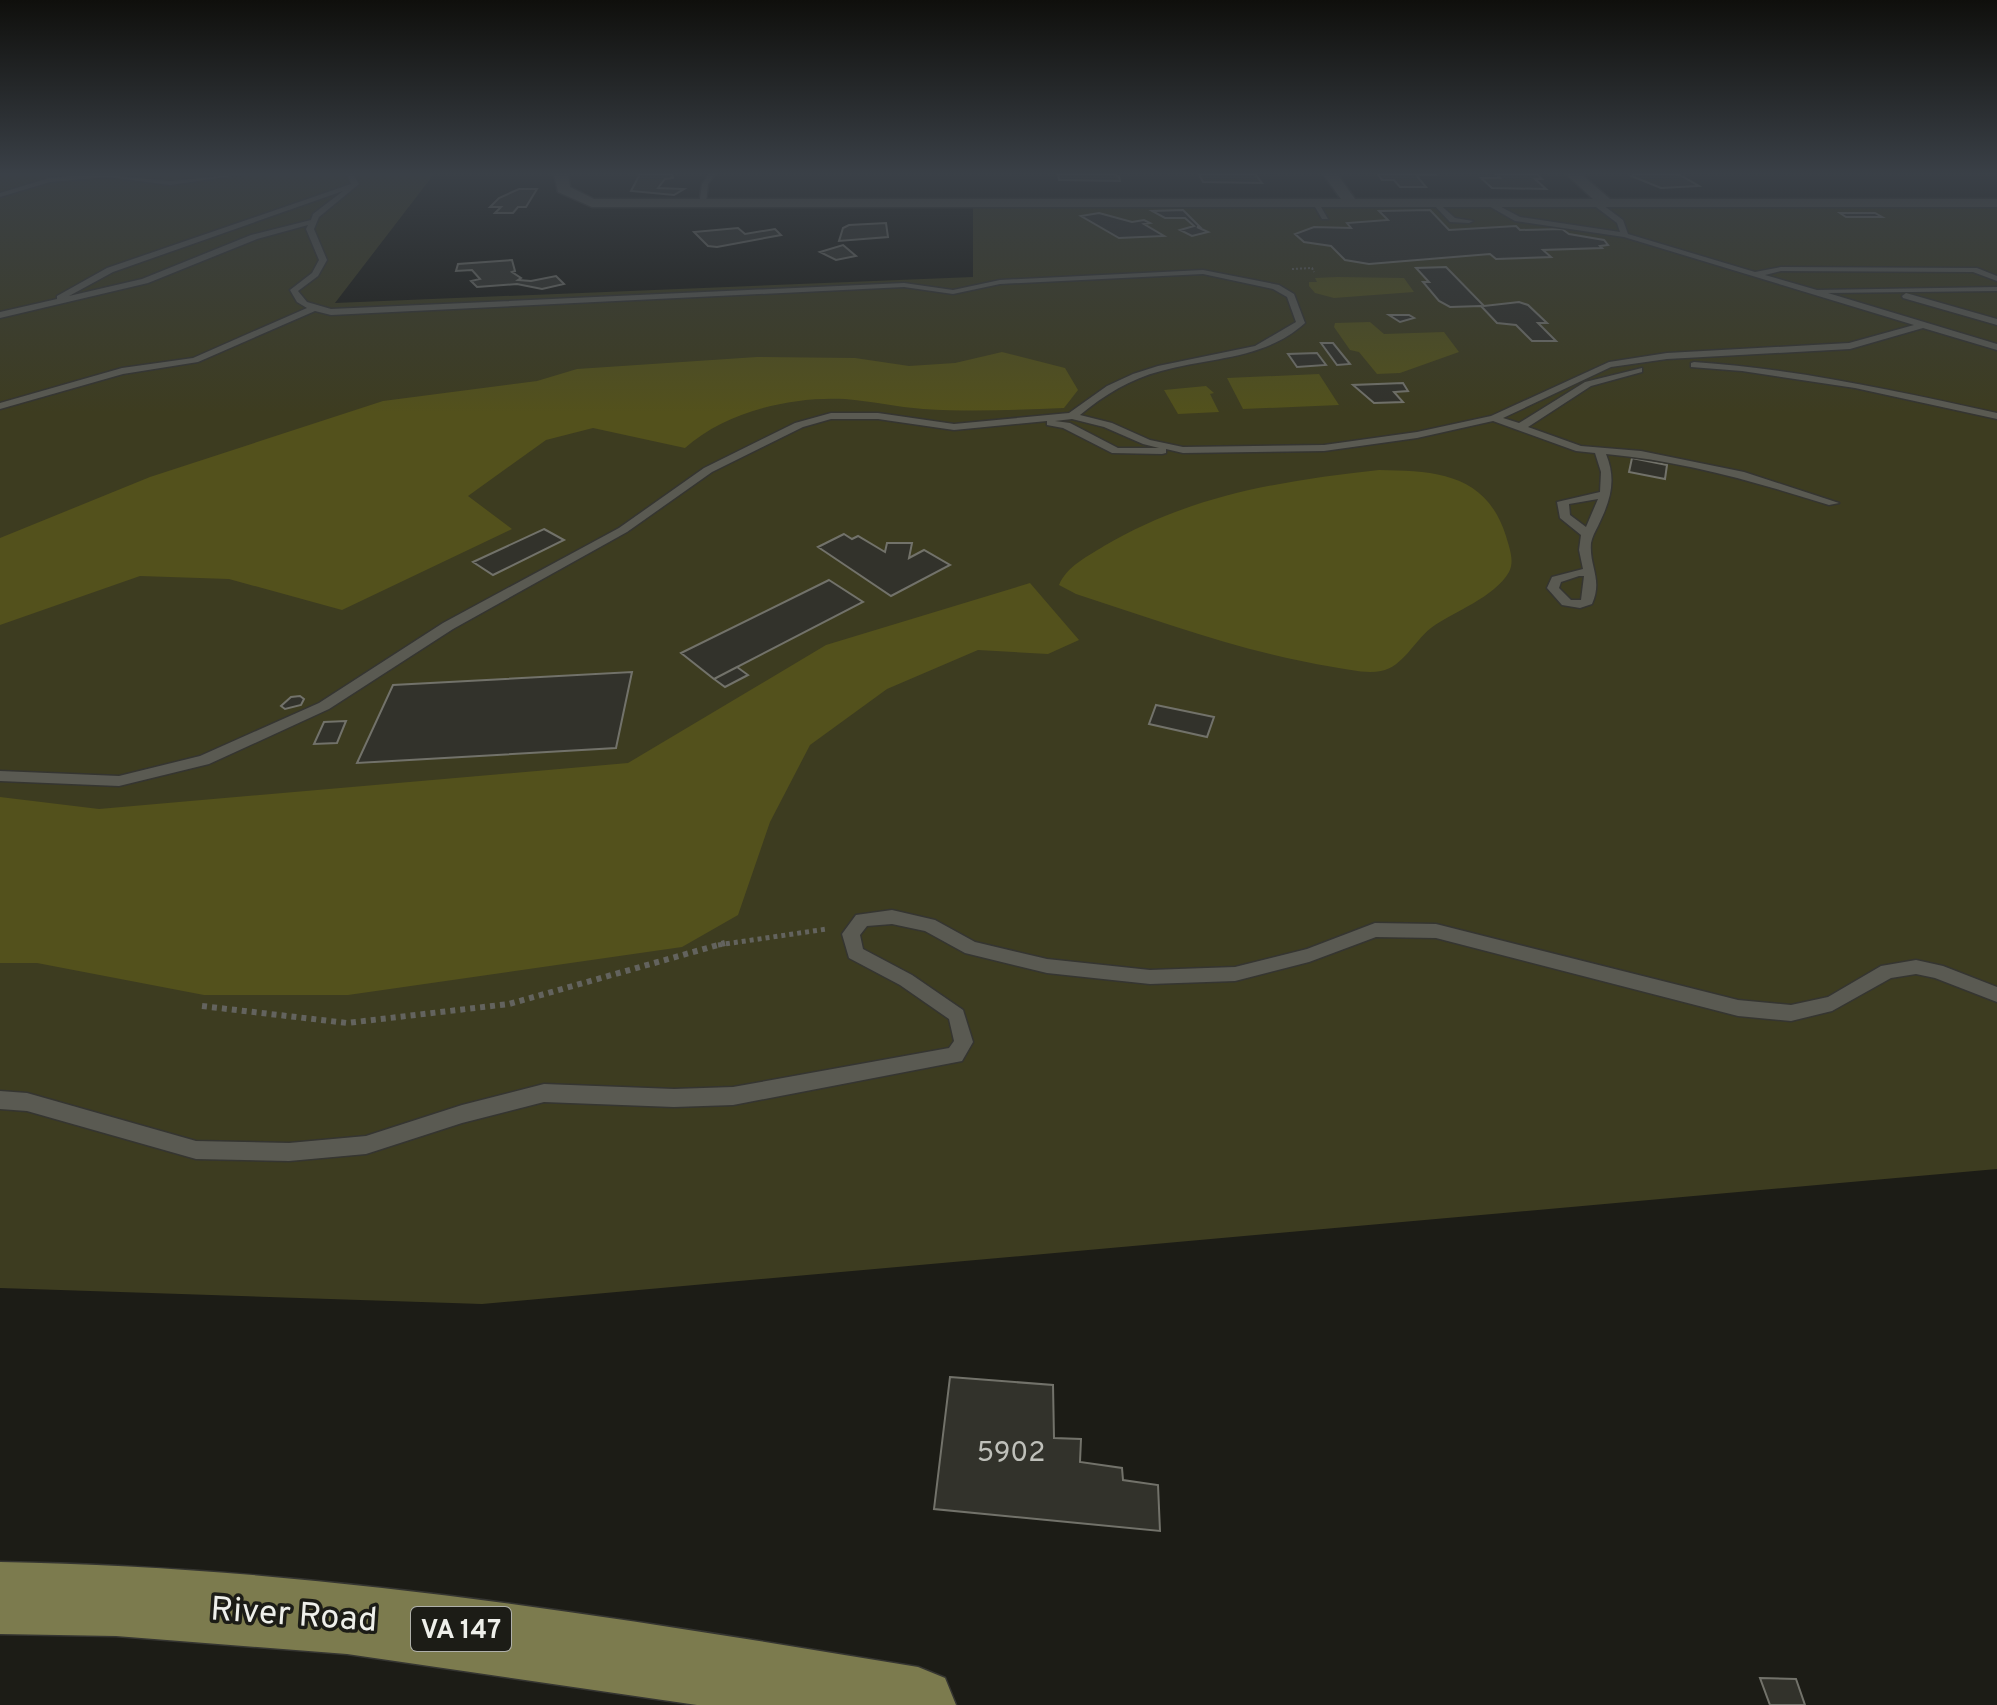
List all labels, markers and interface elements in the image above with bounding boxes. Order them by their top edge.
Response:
house number: 5902 [977,1436,1045,1472]
street label: River Road [209,1589,379,1644]
road number: VA 147 [411,1607,511,1651]

